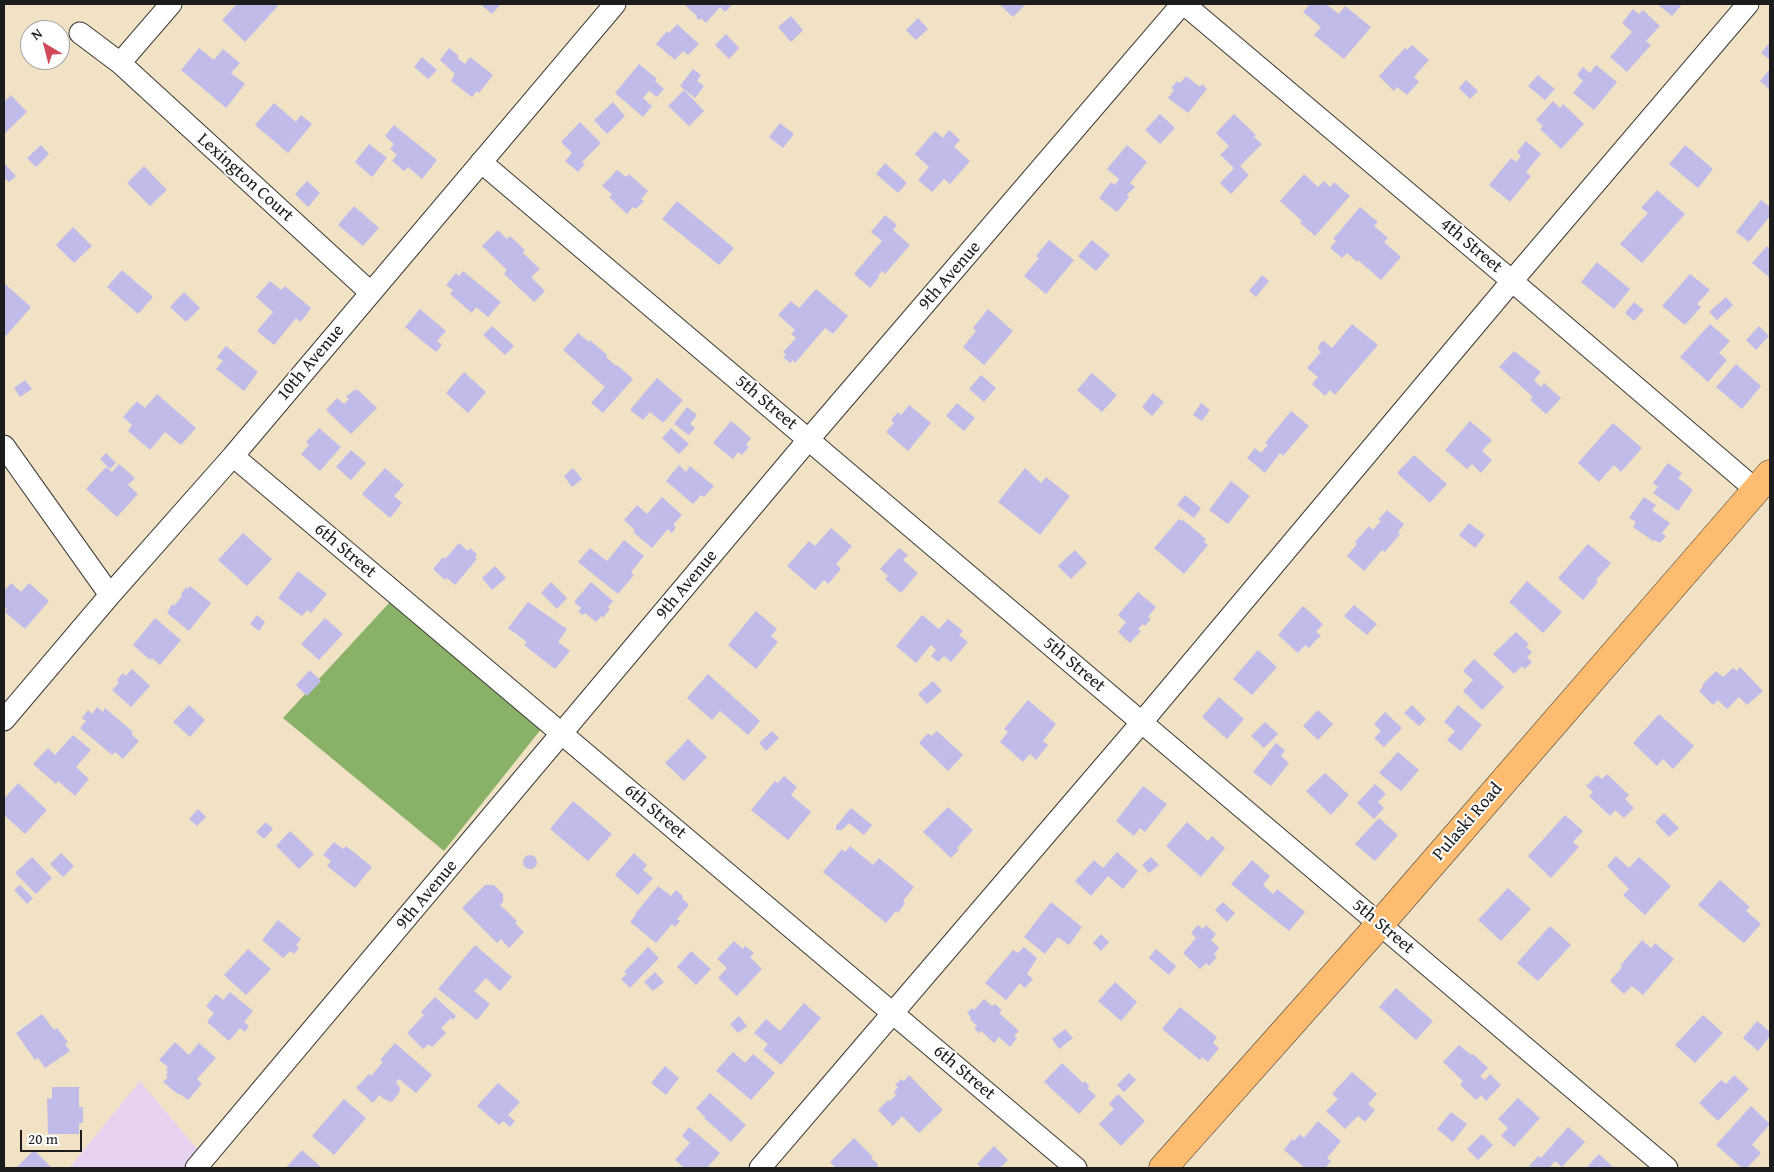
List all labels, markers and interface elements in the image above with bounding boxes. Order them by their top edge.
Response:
north arrow [20,20,70,70]
text: N [27,23,46,45]
street label: Lexington Court [192,129,298,227]
street label: 4th Street [1435,214,1507,278]
street label: 9th Avenue [914,237,986,315]
street label: 10th Avenue [273,320,349,406]
street label: 5th Street [730,371,802,435]
street label: 6th Street [309,519,381,583]
street label: 9th Avenue [652,546,722,624]
street label: 5th Street [1038,633,1110,697]
street label: Pulaski Road [1428,779,1508,865]
street label: 6th Street [619,780,691,844]
street label: 9th Avenue [392,856,462,934]
street label: 5th Street [1347,895,1419,959]
street label: 6th Street [928,1041,1000,1105]
scale bar [22,1120,85,1152]
text: 20 m [28,1128,58,1149]

